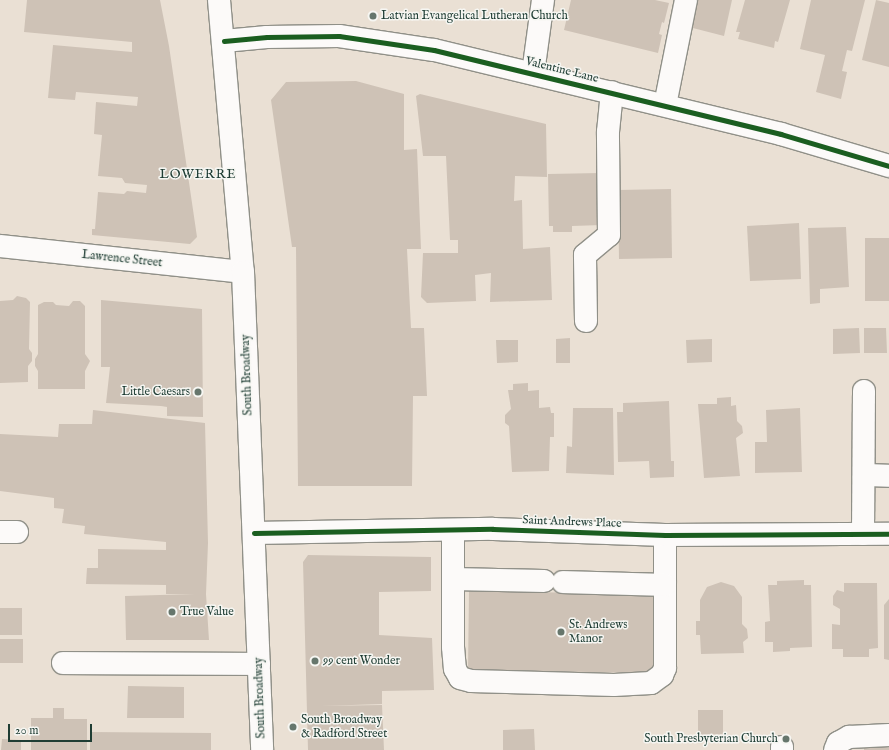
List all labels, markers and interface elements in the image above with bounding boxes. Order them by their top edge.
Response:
place label: Latvian Evangelical Lutheran Church [381,9,568,23]
marker: Latvian Evangelical Lutheran Church [368,11,378,21]
street label: Valentine Lane [524,54,600,86]
district label: LOWERRE [160,167,236,183]
street label: Lawrence Street [81,248,163,270]
street label: South Broadway [238,334,256,416]
place label: Little Caesars [121,385,190,399]
marker: Little Caesars [193,387,203,397]
street label: Saint Andrews Place [522,513,622,531]
place label: True Value [180,605,234,619]
marker: True Value [167,607,177,617]
place label: St. Andrews Manor [569,618,627,646]
marker: St. Andrews Manor [556,627,566,637]
place label: 99 cent Wonder [323,654,400,668]
marker: 99 cent Wonder [310,656,320,666]
street label: South Broadway [251,657,269,739]
place label: South Broadway & Radford Street [301,713,387,741]
scale bar [10,716,94,742]
marker: South Broadway & Radford Street [288,722,298,732]
text: 20 m [15,723,38,738]
place label: South Presbyterian Church [644,732,778,746]
marker: South Presbyterian Church [781,734,791,744]

